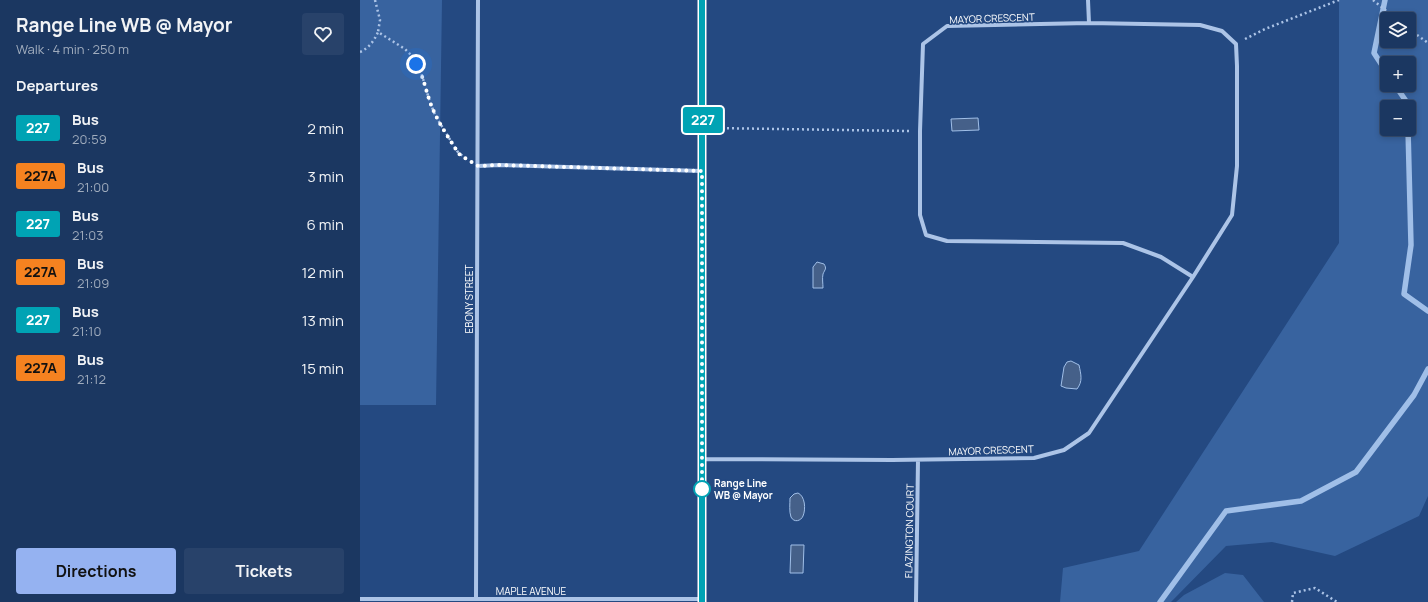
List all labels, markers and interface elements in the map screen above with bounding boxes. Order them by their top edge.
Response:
street label: MAYOR CRESCENT [949,10,1035,26]
text: Range Line WB @ Mayor [16,12,232,38]
map controls [1380,12,1416,136]
button: layers [1380,12,1416,48]
button: heart [302,13,344,55]
text: Walk · 4 min · 250 m [16,40,129,58]
your location [406,54,426,74]
button: + [1380,56,1416,92]
text: Departures [16,75,98,96]
button: − [1380,100,1416,136]
line badge: 227 [680,107,726,133]
text: Bus [72,109,99,130]
text: 227 [691,110,715,129]
text: 227 [26,118,50,137]
text: 2 min [307,118,344,139]
text: 20:59 [72,130,107,148]
text: Bus [77,157,104,178]
text: 227A [24,166,57,185]
text: 3 min [308,166,344,187]
text: 21:00 [77,178,109,196]
text: Bus [72,205,99,226]
text: 227 [26,214,50,233]
text: 6 min [307,214,344,235]
text: 21:03 [72,226,104,244]
text: Bus [77,253,104,274]
text: 227A [24,262,57,281]
text: 12 min [301,262,344,283]
street label: EBONY STREET [462,265,476,333]
text: 21:09 [77,274,109,292]
text: Bus [72,301,99,322]
text: 227 [26,310,50,329]
text: 13 min [302,310,344,331]
text: 21:10 [72,322,101,340]
text: Bus [77,349,104,370]
text: 227A [24,358,57,377]
text: 15 min [301,358,344,379]
text: 21:12 [77,370,106,388]
street label: MAYOR CRESCENT [948,442,1034,458]
place label: Range Line WB @ Mayor [714,476,773,502]
marker: Range Line WB @ Mayor [693,480,711,498]
street label: FLAZINGTON COURT [901,484,917,578]
button: Directions [16,548,176,594]
button: Tickets [184,548,344,594]
street label: MAPLE AVENUE [496,584,567,598]

